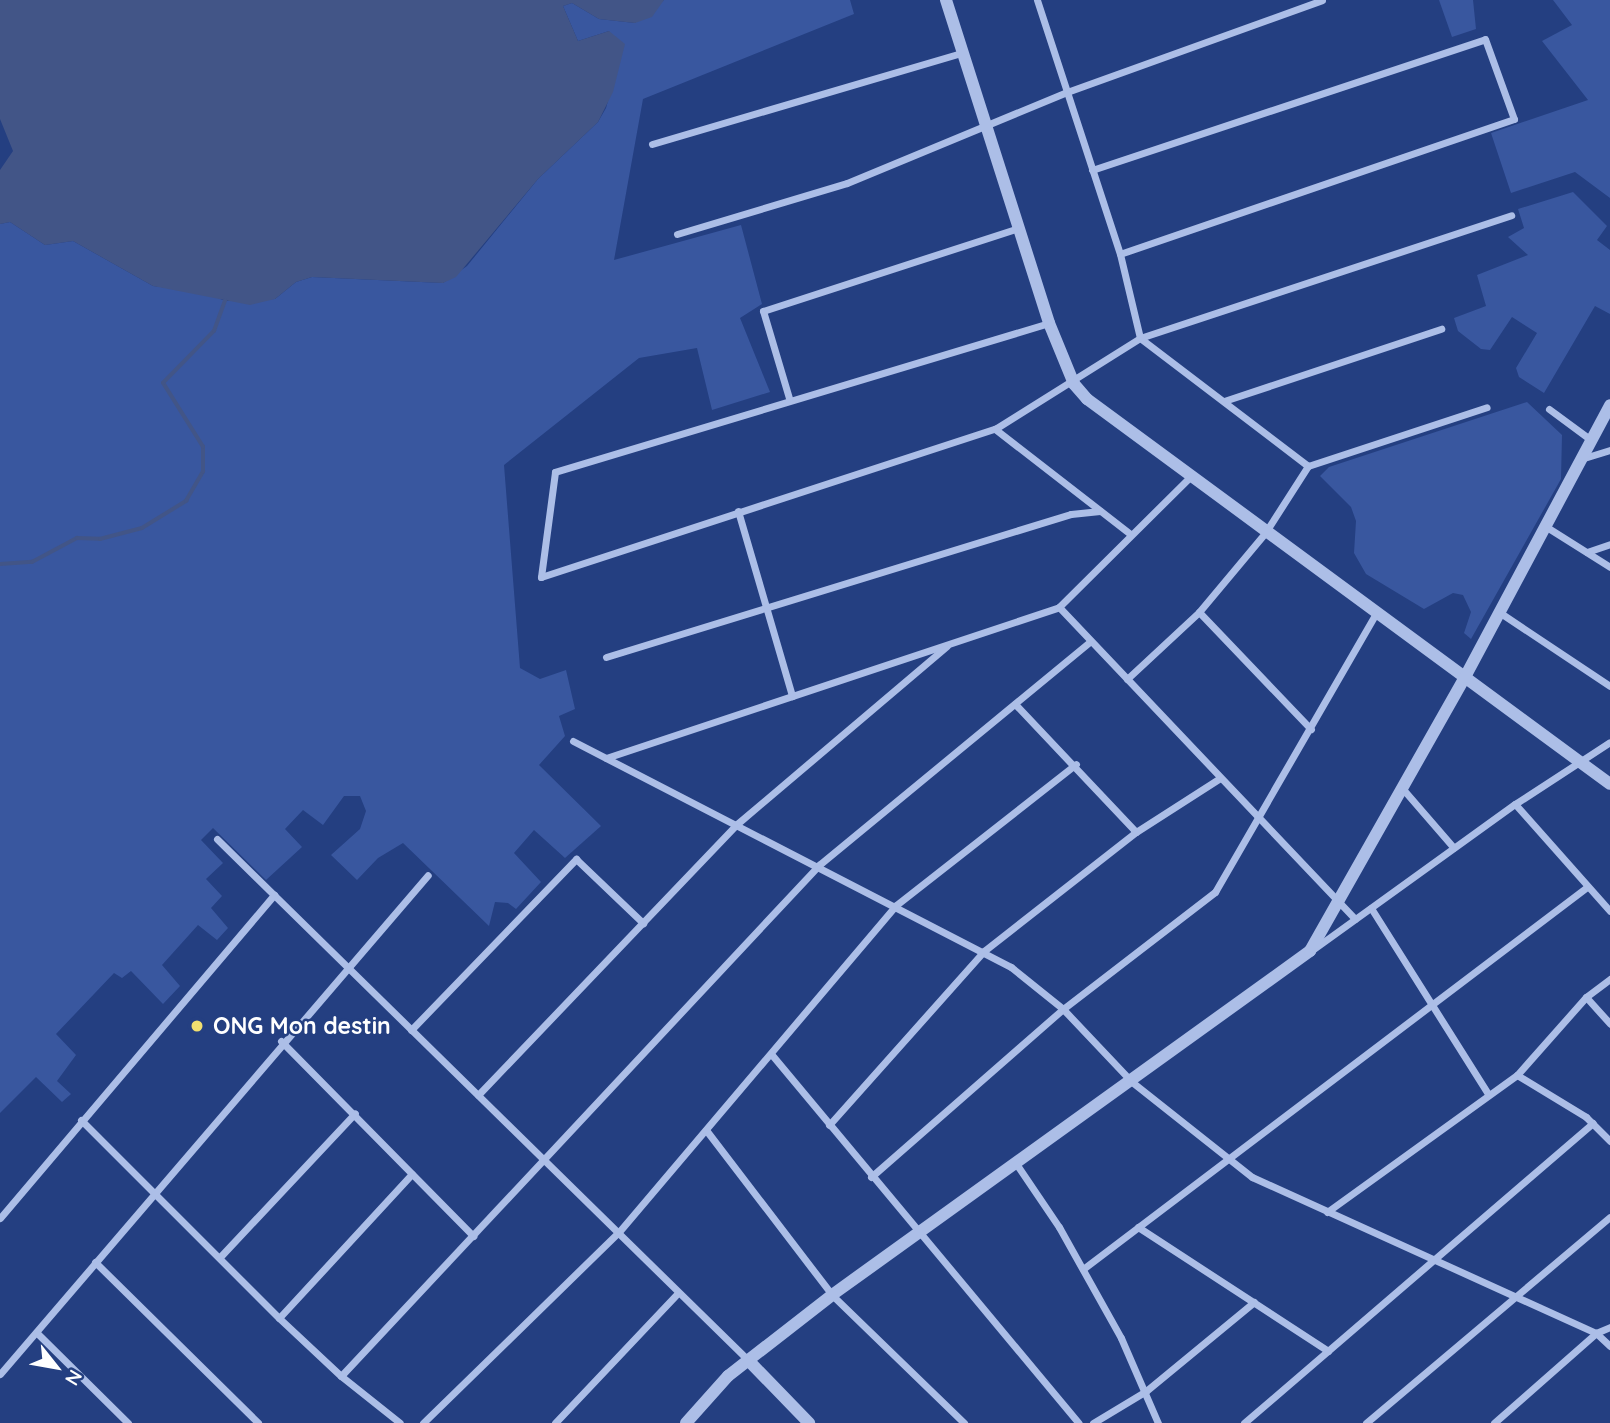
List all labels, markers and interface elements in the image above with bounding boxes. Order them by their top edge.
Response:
place label: ONG Mon destin [213,1012,391,1040]
marker: ONG Mon destin [187,1016,207,1036]
north arrow [21,1332,91,1402]
text: N [60,1366,88,1390]

